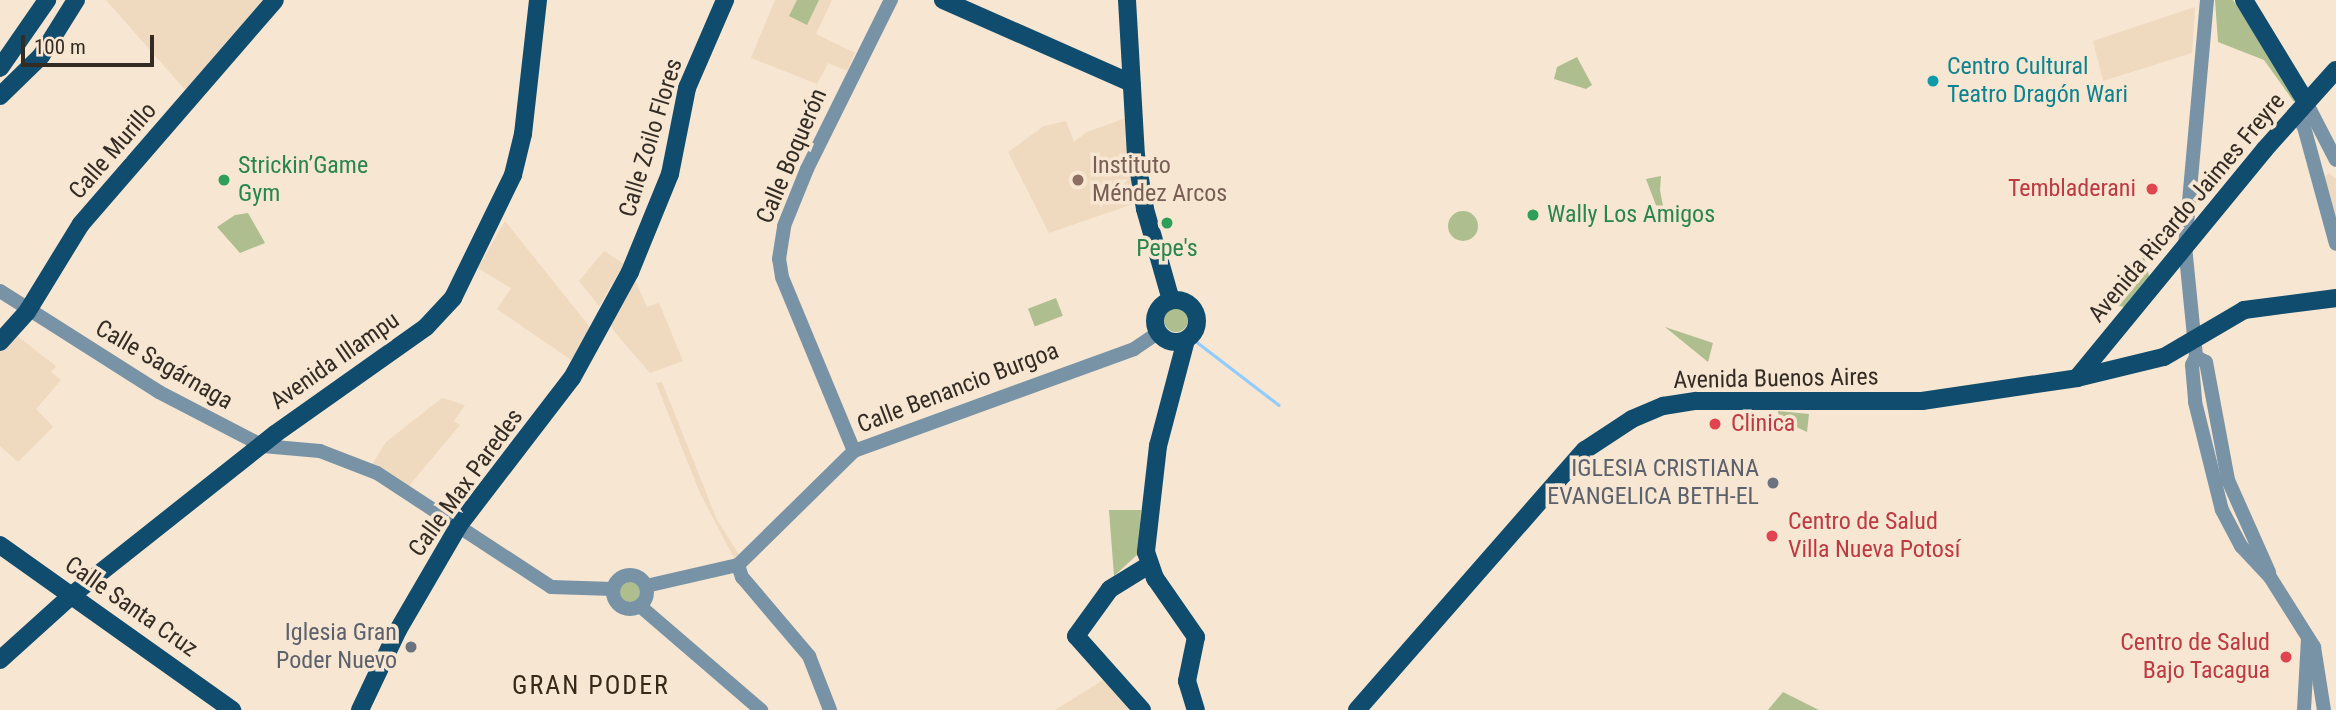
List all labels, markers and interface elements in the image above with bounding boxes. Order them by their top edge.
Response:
scale bar [24,21,158,65]
text: 100 m [34,35,86,59]
place label: Centro Cultural Teatro Dragón Wari [1947,53,2128,109]
street label: Calle Zoilo Flores [613,55,689,221]
marker: Centro Cultural Teatro Dragón Wari [1925,73,1941,89]
street label: Calle Boquerón [751,84,833,228]
street label: Avenida Ricardo Jaimes Freyre [2083,88,2291,328]
street label: Calle Murillo [63,97,163,205]
place label: Strickin’Game Gym [238,152,368,208]
place label: Instituto Méndez Arcos [1092,152,1227,208]
marker: Strickin’Game Gym [216,172,232,188]
marker: Instituto Méndez Arcos [1070,172,1086,188]
place label: Tembladerani [2008,175,2136,203]
marker: Tembladerani [2142,179,2162,199]
place label: Wally Los Amigos [1547,201,1715,229]
marker: Wally Los Amigos [1525,207,1541,223]
marker: Pepe's [1159,215,1175,231]
place label: Pepe's [1136,235,1198,263]
street label: Avenida Illampu [265,306,405,416]
street label: Calle Sagárnaga [90,314,238,416]
street label: Calle Benancio Burgoa [853,336,1063,440]
street label: Avenida Buenos Aires [1673,363,1879,395]
street label: Calle Max Paredes [403,403,529,563]
place label: Clinica [1731,410,1795,438]
marker: Clinica [1705,414,1725,434]
place label: IGLESIA CRISTIANA EVANGELICA BETH-EL [1547,455,1759,511]
marker: IGLESIA CRISTIANA EVANGELICA BETH-EL [1765,475,1781,491]
place label: Centro de Salud Villa Nueva Potosí [1788,508,1960,564]
marker: Centro de Salud Villa Nueva Potosí [1762,526,1782,546]
street label: Calle Santa Cruz [59,551,203,663]
place label: Iglesia Gran Poder Nuevo [276,619,397,675]
place label: Centro de Salud Bajo Tacagua [2120,629,2270,685]
marker: Iglesia Gran Poder Nuevo [403,639,419,655]
marker: Centro de Salud Bajo Tacagua [2276,647,2296,667]
district label: GRAN PODER [513,670,669,702]

